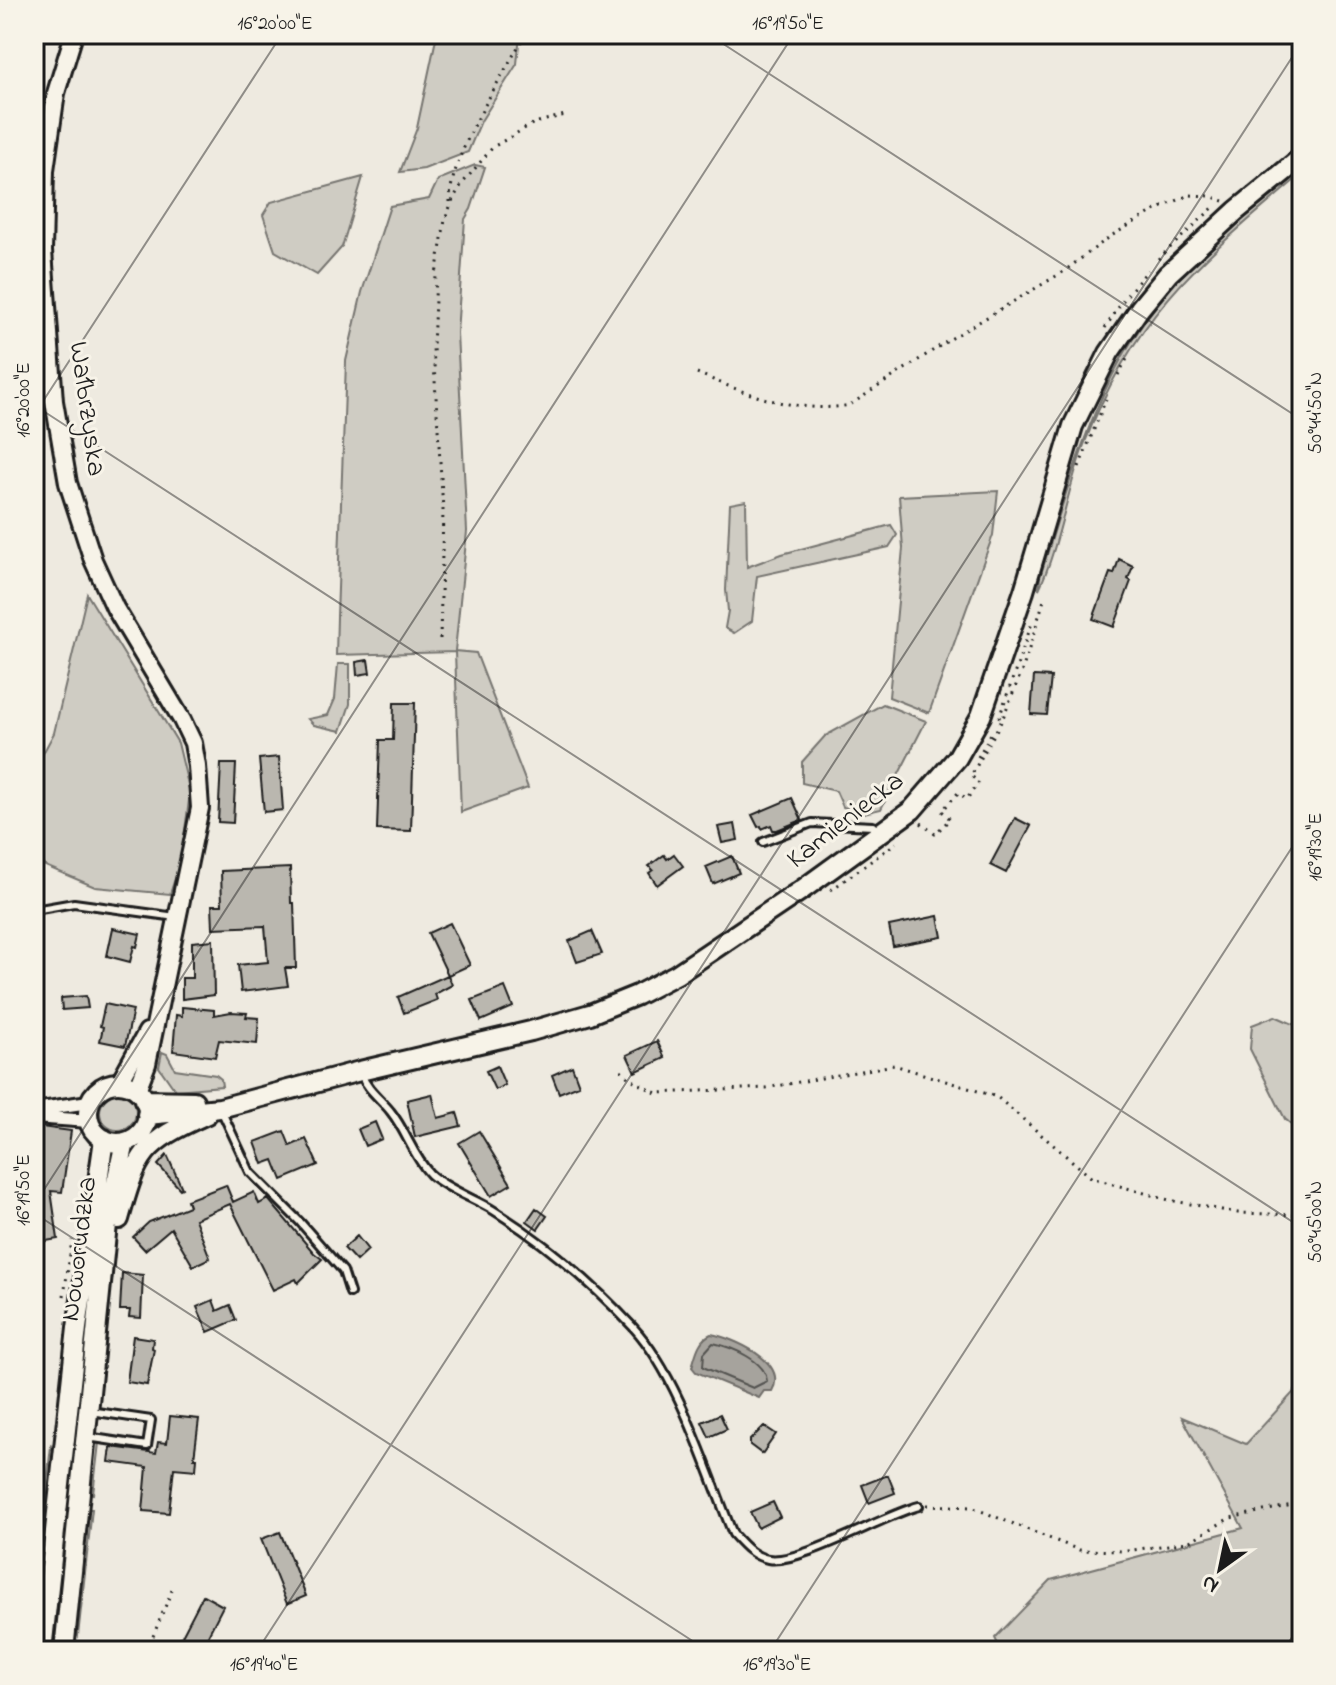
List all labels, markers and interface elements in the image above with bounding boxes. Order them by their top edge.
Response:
text: 16°20'00"E [237,10,313,39]
text: 16°19'50"E [752,10,824,39]
street label: Wałbrzyska [56,339,116,479]
text: 16°20'00"E [10,362,39,438]
text: 50°44'50"N [1302,372,1331,454]
street label: Kamieniecka [779,762,913,880]
text: 16°19'30"E [1302,813,1331,881]
text: 16°19'50"E [10,1154,39,1226]
street label: Noworudzka [51,1174,109,1324]
text: 50°45'00"N [1302,1181,1331,1263]
north arrow [1180,1529,1260,1609]
text: N [1196,1566,1226,1601]
text: 16°19'40"E [230,1651,298,1680]
text: 16°19'30"E [743,1651,811,1680]

